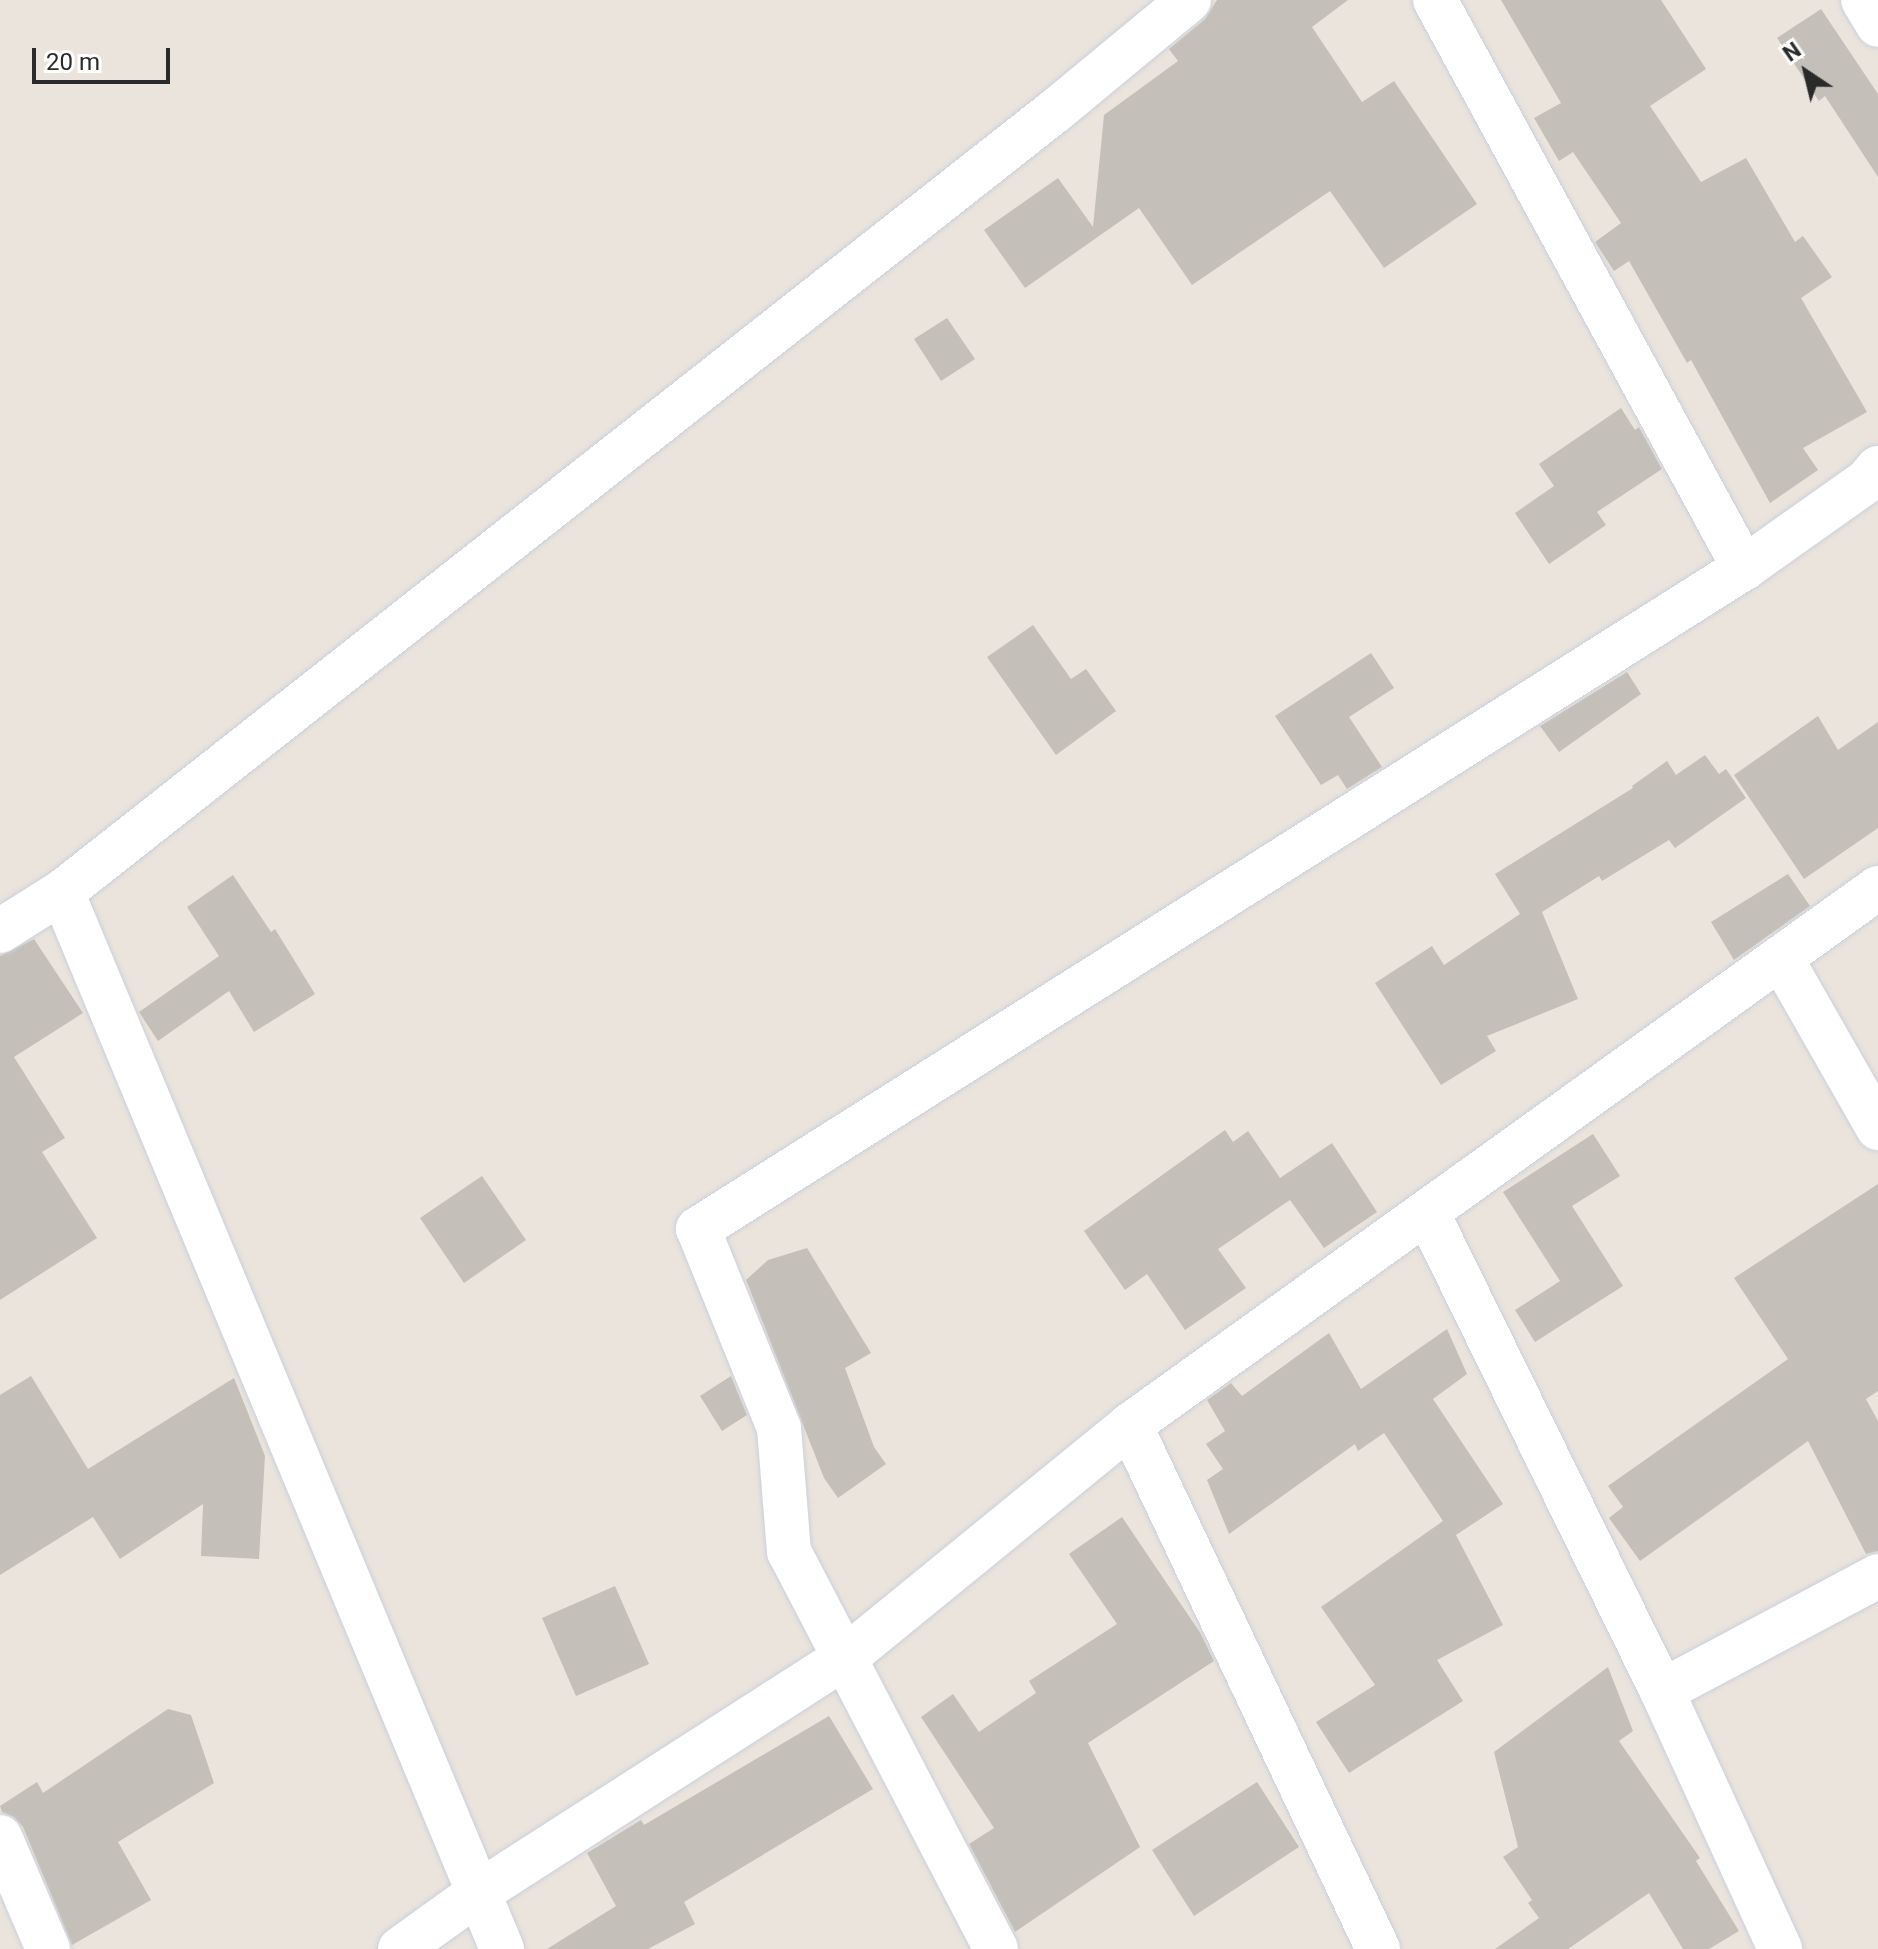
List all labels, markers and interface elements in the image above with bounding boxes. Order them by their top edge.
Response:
scale bar [36,32,174,82]
north arrow [1766,32,1846,112]
text: N [1778,37,1805,67]
text: 20 m [46,48,100,76]

